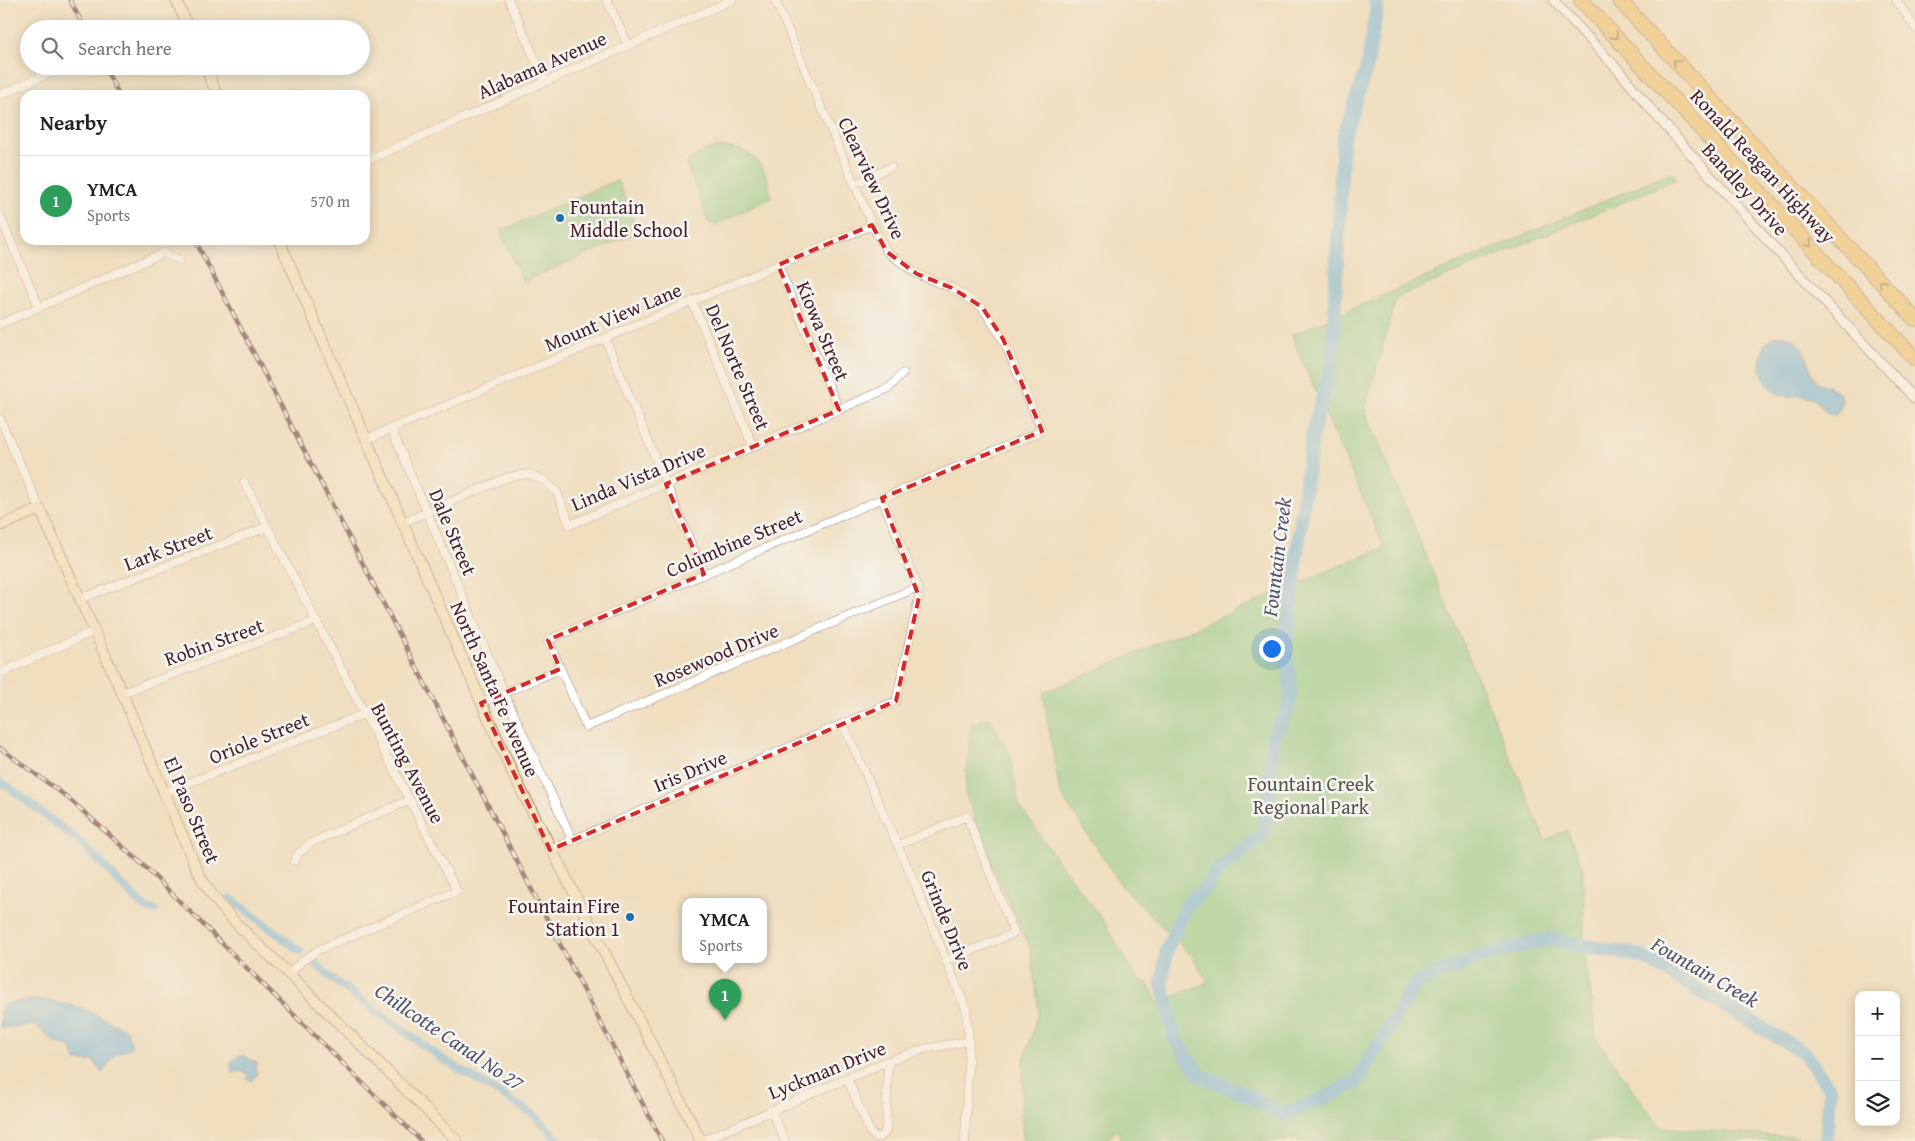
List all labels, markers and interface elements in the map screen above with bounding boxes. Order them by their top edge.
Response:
search box [20,20,370,75]
street label: Alabama Avenue [473,23,611,106]
one-way arrow [1609,30,1618,39]
icon: search [38,34,66,62]
text: Search here [78,34,172,62]
one-way arrow [1673,58,1682,67]
street label: Ronald Reagan Highway [1684,82,1843,249]
text: Nearby [40,107,107,138]
street label: Clearview Drive [831,112,913,244]
street label: Bandley Drive [1695,136,1795,242]
text: YMCA [87,175,137,203]
text: 1 [52,189,60,213]
text: 570 m [310,189,350,213]
place label: Fountain Middle School [570,192,689,244]
text: Sports [87,203,130,227]
marker: Fountain Middle School [554,212,566,224]
one-way arrow [1803,239,1812,248]
street label: Mount View Lane [540,275,686,359]
street label: Kiowa Street [789,276,857,385]
one-way arrow [1879,280,1888,289]
street label: Del Norte Street [699,299,778,434]
street label: Linda Vista Drive [566,435,710,518]
street label: Dale Street [422,484,485,580]
water label: Fountain Creek [1254,495,1299,619]
street label: Columbine Street [661,501,806,584]
street label: Lark Street [119,517,216,578]
street label: North Santa Fe Avenue [444,596,547,781]
street label: Robin Street [160,610,268,673]
street label: Rosewood Drive [649,615,783,694]
your location [1259,636,1285,662]
street label: Bunting Avenue [364,697,452,828]
street label: Oriole Street [204,704,313,771]
street label: Iris Drive [649,742,731,799]
street label: El Paso Street [157,752,228,868]
park label: Fountain Creek Regional Park [1248,769,1375,821]
street label: Grinde Drive [914,865,981,974]
place label: Fountain Fire Station 1 [508,891,620,943]
popup [682,898,767,963]
text: YMCA [699,905,750,933]
marker: Fountain Fire Station 1 [624,911,636,923]
water label: Fountain Creek [1645,928,1765,1015]
text: Sports [699,933,742,957]
water label: Chillcotte Canal No 27 [369,975,531,1099]
pin: 1 [709,979,741,1020]
map controls [1855,991,1900,1126]
button: + [1855,991,1900,1036]
street label: Lyckman Drive [764,1033,890,1106]
button: − [1855,1036,1900,1081]
button: layers [1855,1081,1900,1126]

